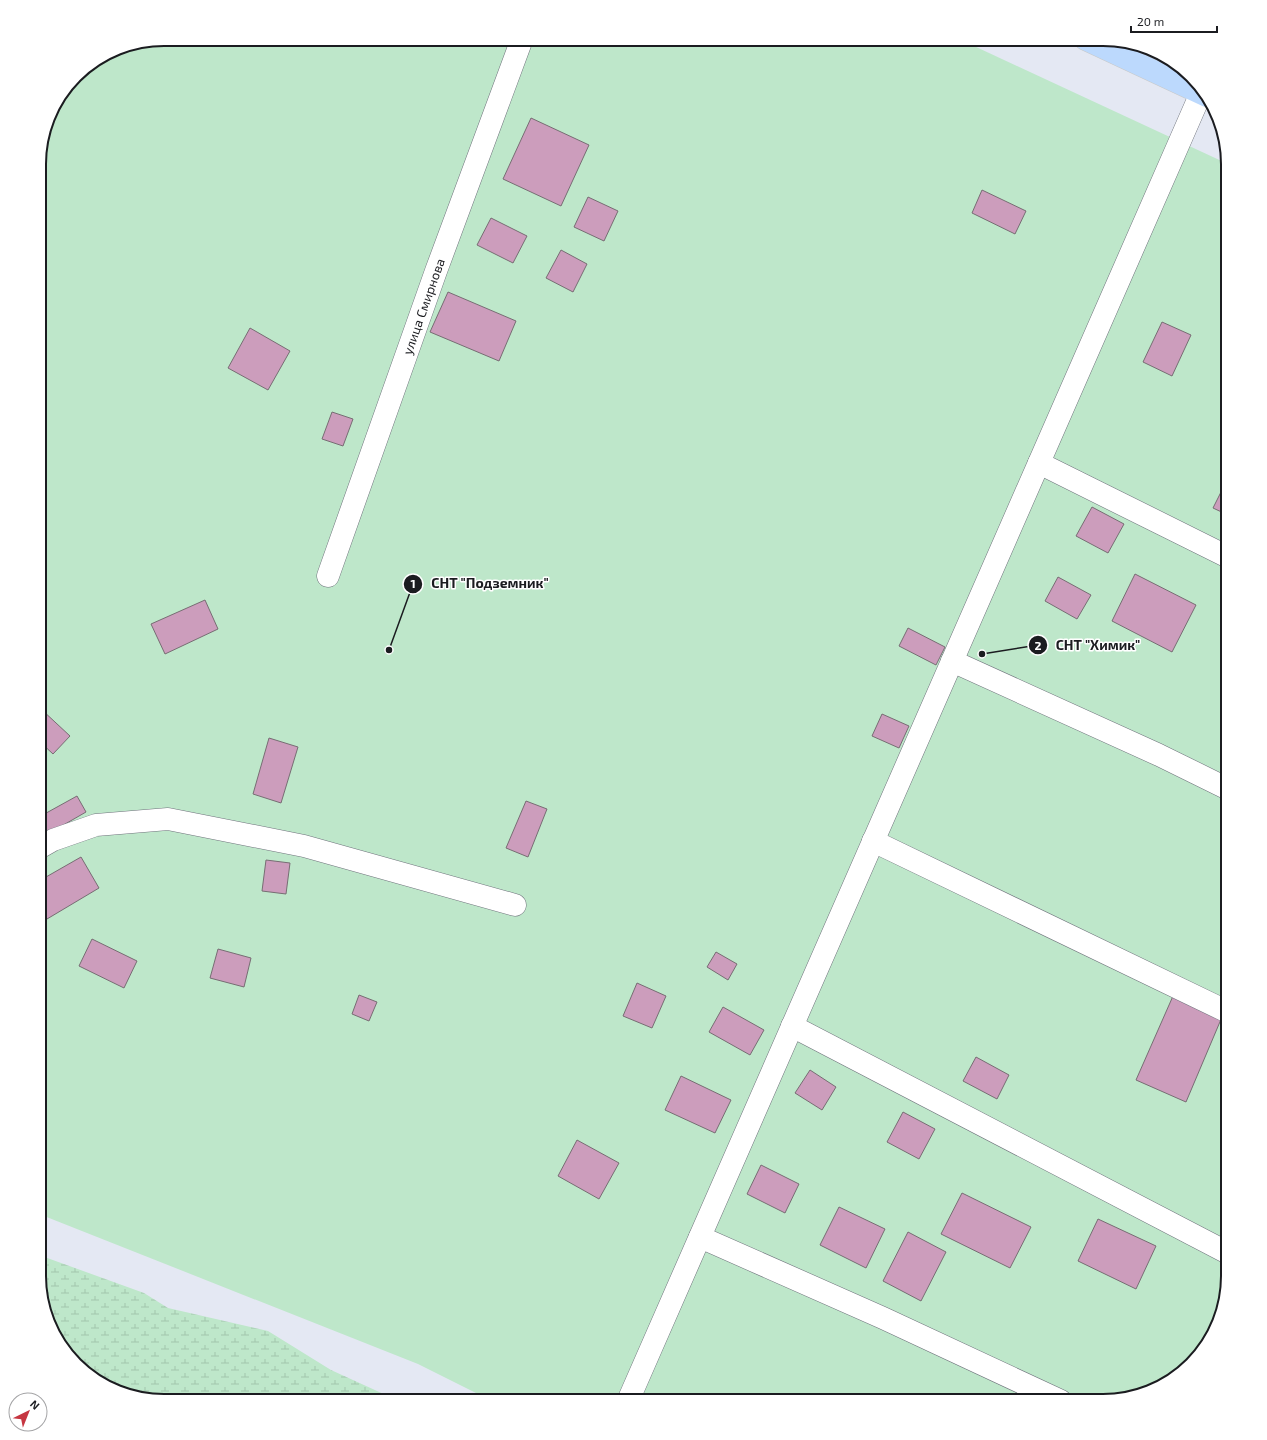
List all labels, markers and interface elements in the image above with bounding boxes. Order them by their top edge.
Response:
scale bar [1131,8,1217,34]
text: 20 m [1137,14,1164,28]
street label: улица Смирнова [399,256,448,357]
callout: СНТ "Подземник" [403,571,557,597]
text: СНТ "Подземник" [431,574,549,591]
text: 1 [410,576,416,590]
callout: СНТ "Химик" [1028,632,1148,658]
text: СНТ "Химик" [1056,636,1140,653]
text: 2 [1035,638,1042,652]
north arrow [8,1392,48,1432]
text: N [28,1397,43,1412]

